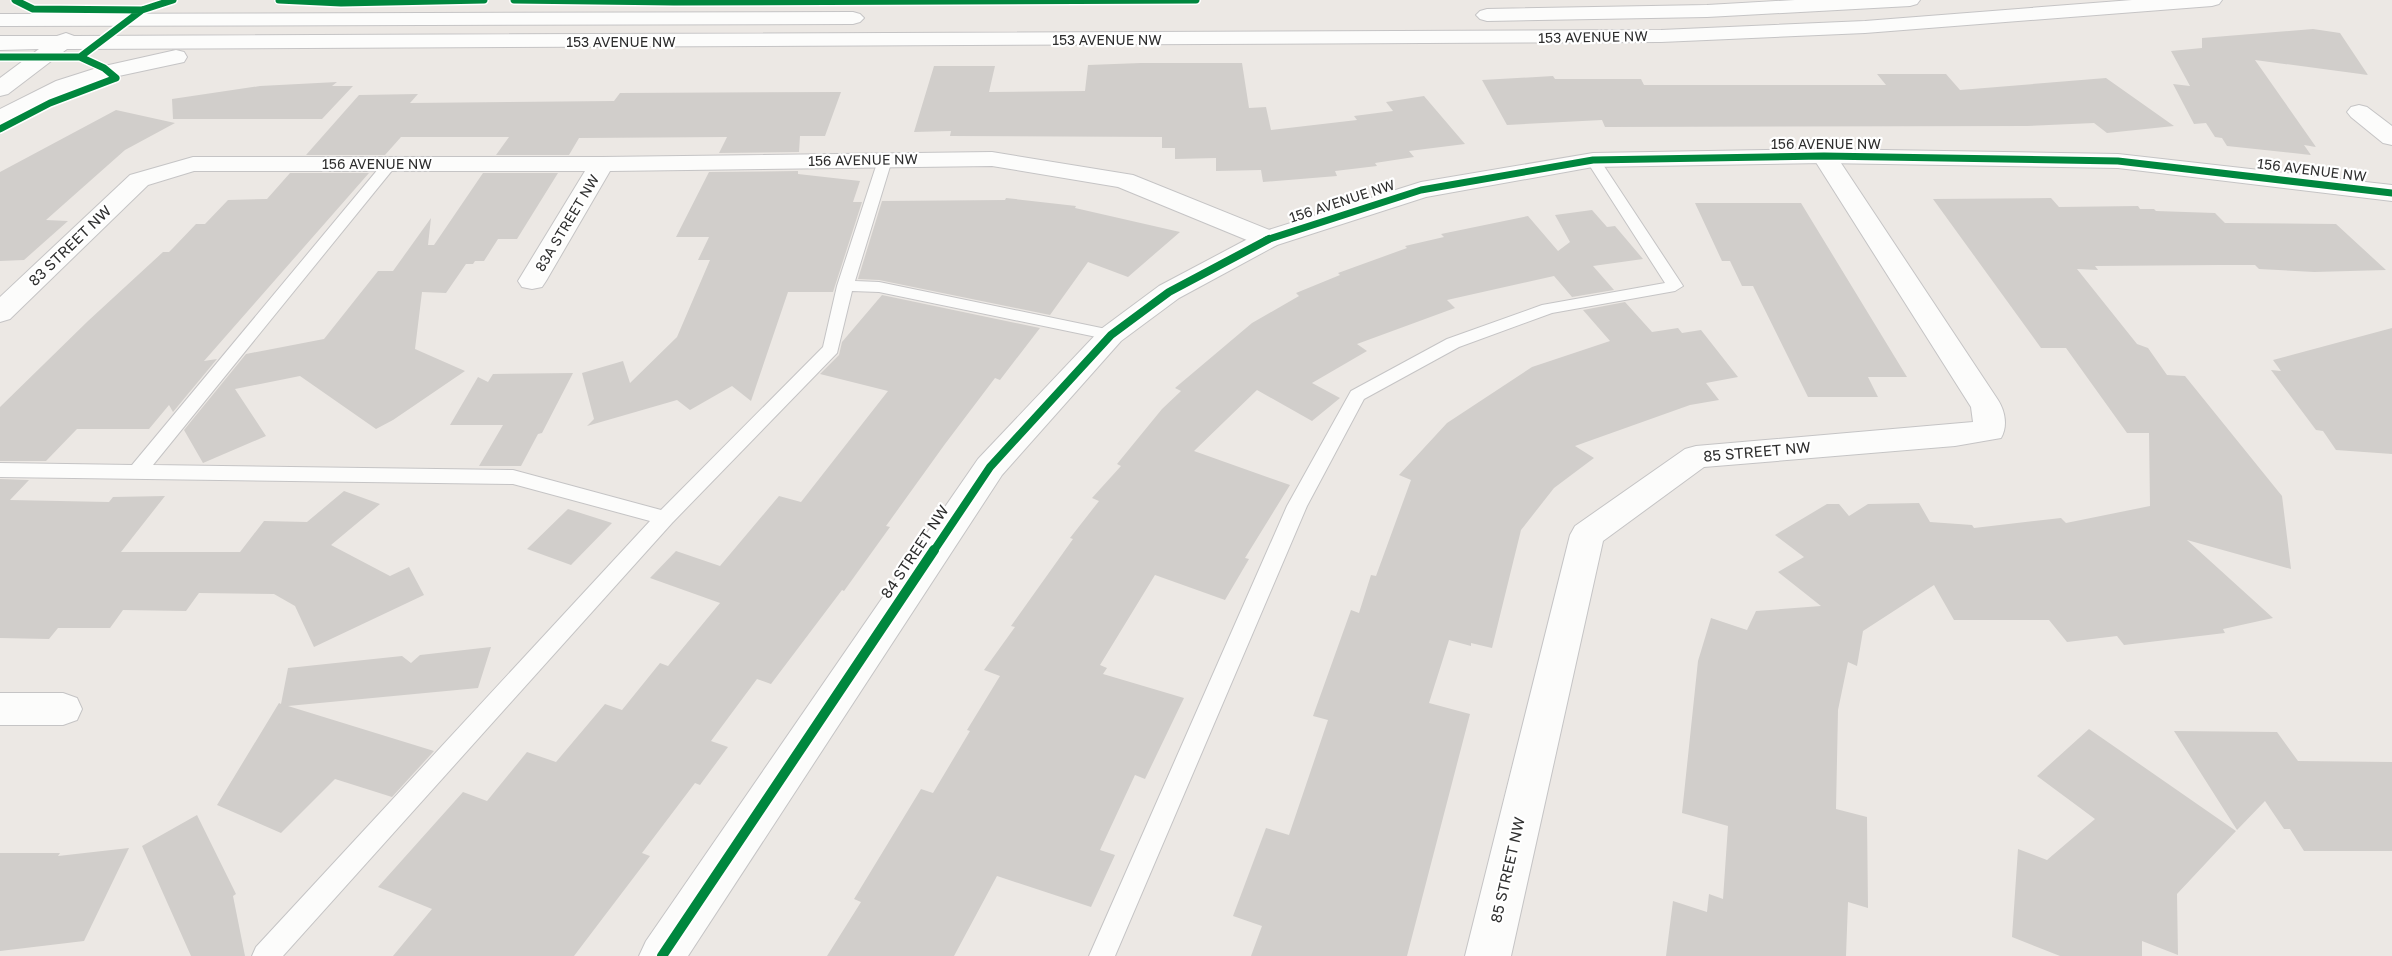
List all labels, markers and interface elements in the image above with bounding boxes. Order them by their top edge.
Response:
street label: 153 AVENUE NW [1538,27,1648,46]
street label: 153 AVENUE NW [1052,31,1162,48]
street label: 153 AVENUE NW [566,33,676,50]
street label: 156 AVENUE NW [1771,135,1882,152]
street label: 156 AVENUE NW [808,150,919,169]
street label: 156 AVENUE NW [2256,154,2368,185]
street label: 156 AVENUE NW [322,155,433,172]
street label: 83A STREET NW [531,171,602,274]
street label: 156 AVENUE NW [1287,175,1397,226]
street label: 83 STREET NW [24,201,114,289]
street label: 85 STREET NW [1702,437,1811,465]
street label: 84 STREET NW [876,502,952,601]
street label: 85 STREET NW [1486,815,1528,924]

